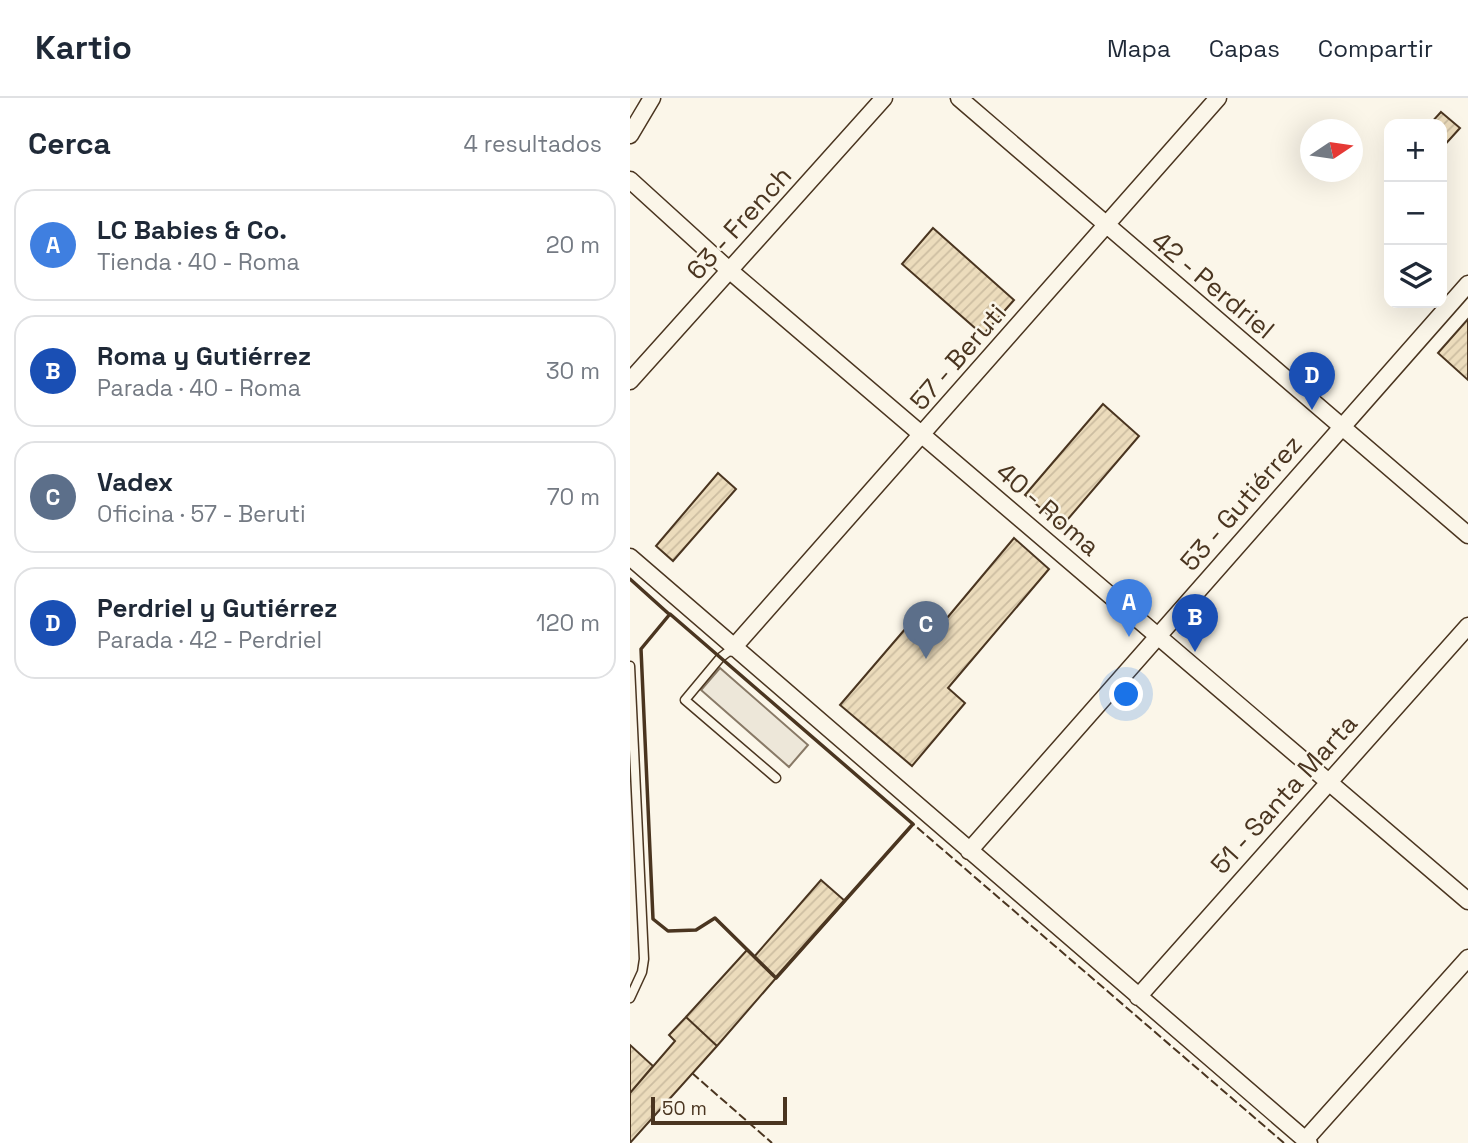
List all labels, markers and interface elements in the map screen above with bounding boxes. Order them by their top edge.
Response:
text: Kartio [35,27,132,69]
text: Mapa [1107,33,1171,64]
text: Capas [1209,33,1280,64]
text: Compartir [1318,33,1433,64]
north arrow [1300,119,1363,182]
map controls [1384,119,1447,308]
button: + [1384,119,1447,182]
text: Cerca [28,124,111,163]
text: 4 resultados [463,129,602,159]
street label: 63 - French [679,159,799,287]
button: − [1384,182,1447,245]
text: LC Babies & Co. [97,213,287,247]
street label: 42 - Perdriel [1145,224,1281,346]
text: A [46,230,60,260]
text: 20 m [546,230,600,260]
button: layers [1384,245,1447,308]
text: Tienda · 40 - Roma [97,247,300,277]
street label: 57 - Beruti [902,297,1014,417]
text: Roma y Gutiérrez [97,339,311,373]
pin: D [1289,352,1335,410]
text: B [45,356,61,386]
text: 30 m [546,356,600,386]
text: Parada · 40 - Roma [97,373,301,403]
street label: 53 - Gutiérrez [1173,428,1309,578]
street label: 40 - Roma [989,455,1107,563]
text: Vadex [97,465,173,499]
text: C [46,482,60,512]
text: 70 m [547,482,600,512]
text: Oficina · 57 - Beruti [97,499,306,529]
pin: A [1106,579,1152,637]
text: Perdriel y Gutiérrez [97,591,338,625]
pin: B [1172,594,1218,652]
pin: C [903,601,949,659]
text: D [45,608,61,638]
text: 120 m [536,608,600,638]
text: Parada · 42 - Perdriel [97,625,322,655]
your location [1109,677,1143,711]
street label: 51 - Santa Marta [1203,707,1365,881]
scale bar [651,1094,788,1126]
text: 50 m [662,1096,707,1121]

